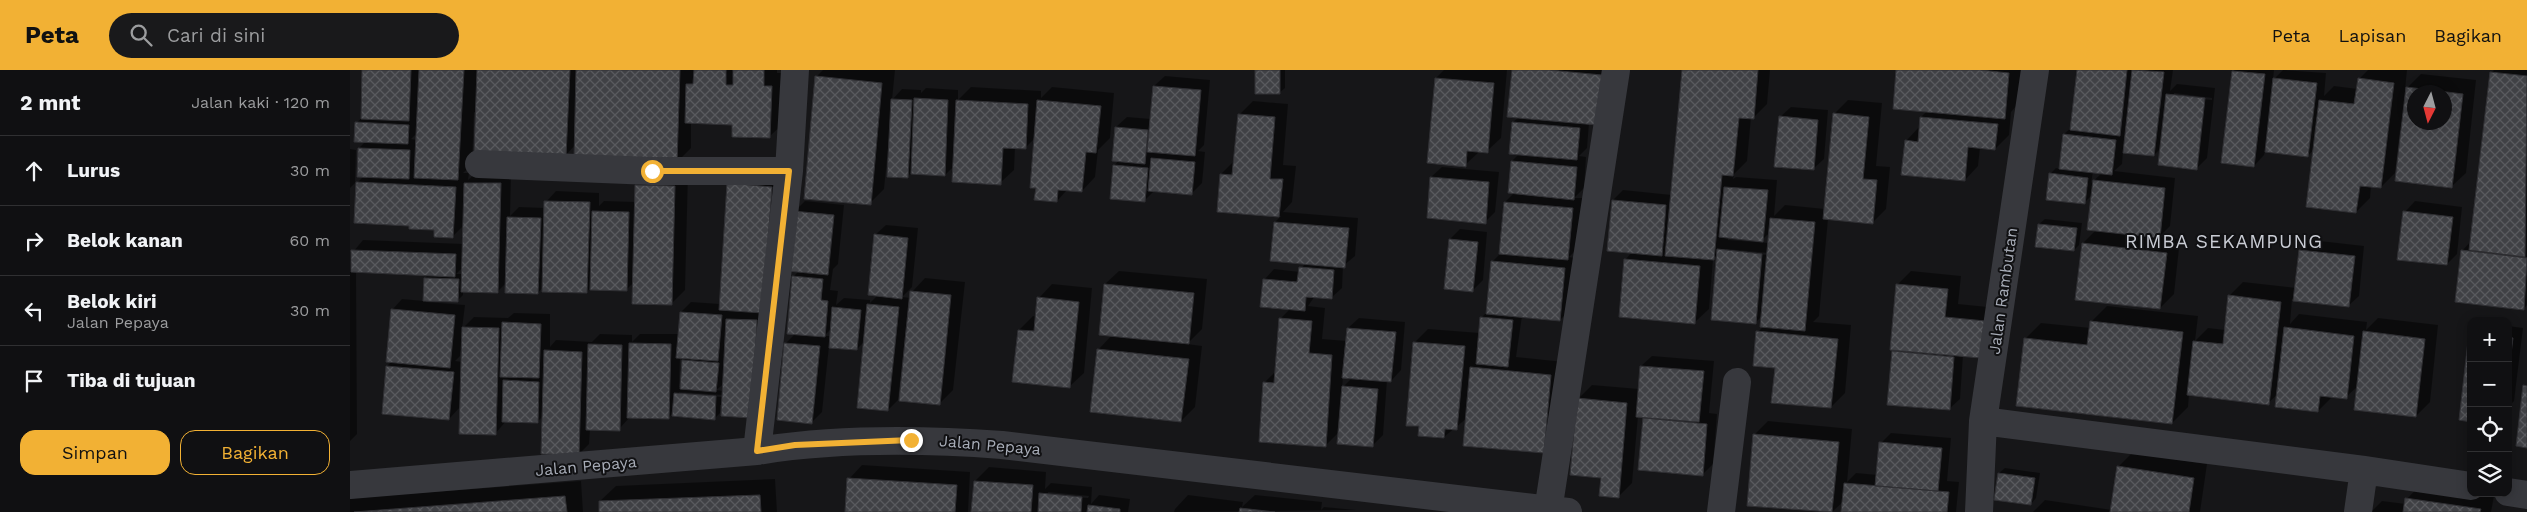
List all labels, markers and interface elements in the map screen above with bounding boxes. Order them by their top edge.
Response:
search box [109,13,459,58]
text: Peta [25,21,79,49]
icon: search [127,21,155,49]
text: Cari di sini [167,24,265,47]
text: Peta [2272,25,2310,46]
text: Lapisan [2338,25,2406,46]
text: Bagikan [2434,25,2502,46]
north arrow [2407,85,2452,130]
text: 2 mnt [20,90,80,115]
text: Jalan kaki · 120 m [191,93,330,112]
icon: ahead [20,157,48,185]
text: Lurus [67,159,120,182]
route start [641,160,664,183]
text: 30 m [290,161,330,180]
street label: Jalan Rambutan [1985,226,2021,356]
icon: right [20,227,48,255]
text: Belok kanan [67,229,183,252]
district label: RIMBA SEKAMPUNG [2125,230,2323,253]
text: 60 m [290,231,330,250]
text: Belok kiri [67,290,157,313]
icon: left [20,297,48,325]
text: 30 m [290,301,330,320]
text: Jalan Pepaya [67,313,169,332]
map controls [2467,317,2512,497]
button: + [2467,317,2512,362]
button: − [2467,362,2512,407]
icon: arrive [20,367,48,395]
text: Tiba di tujuan [67,369,196,392]
button: locate [2467,407,2512,452]
route end [900,429,923,452]
button: Simpan [20,430,170,475]
button: Bagikan [180,430,330,475]
street label: Jalan Pepaya [939,431,1041,459]
street label: Jalan Pepaya [535,452,637,480]
button: layers [2467,452,2512,497]

